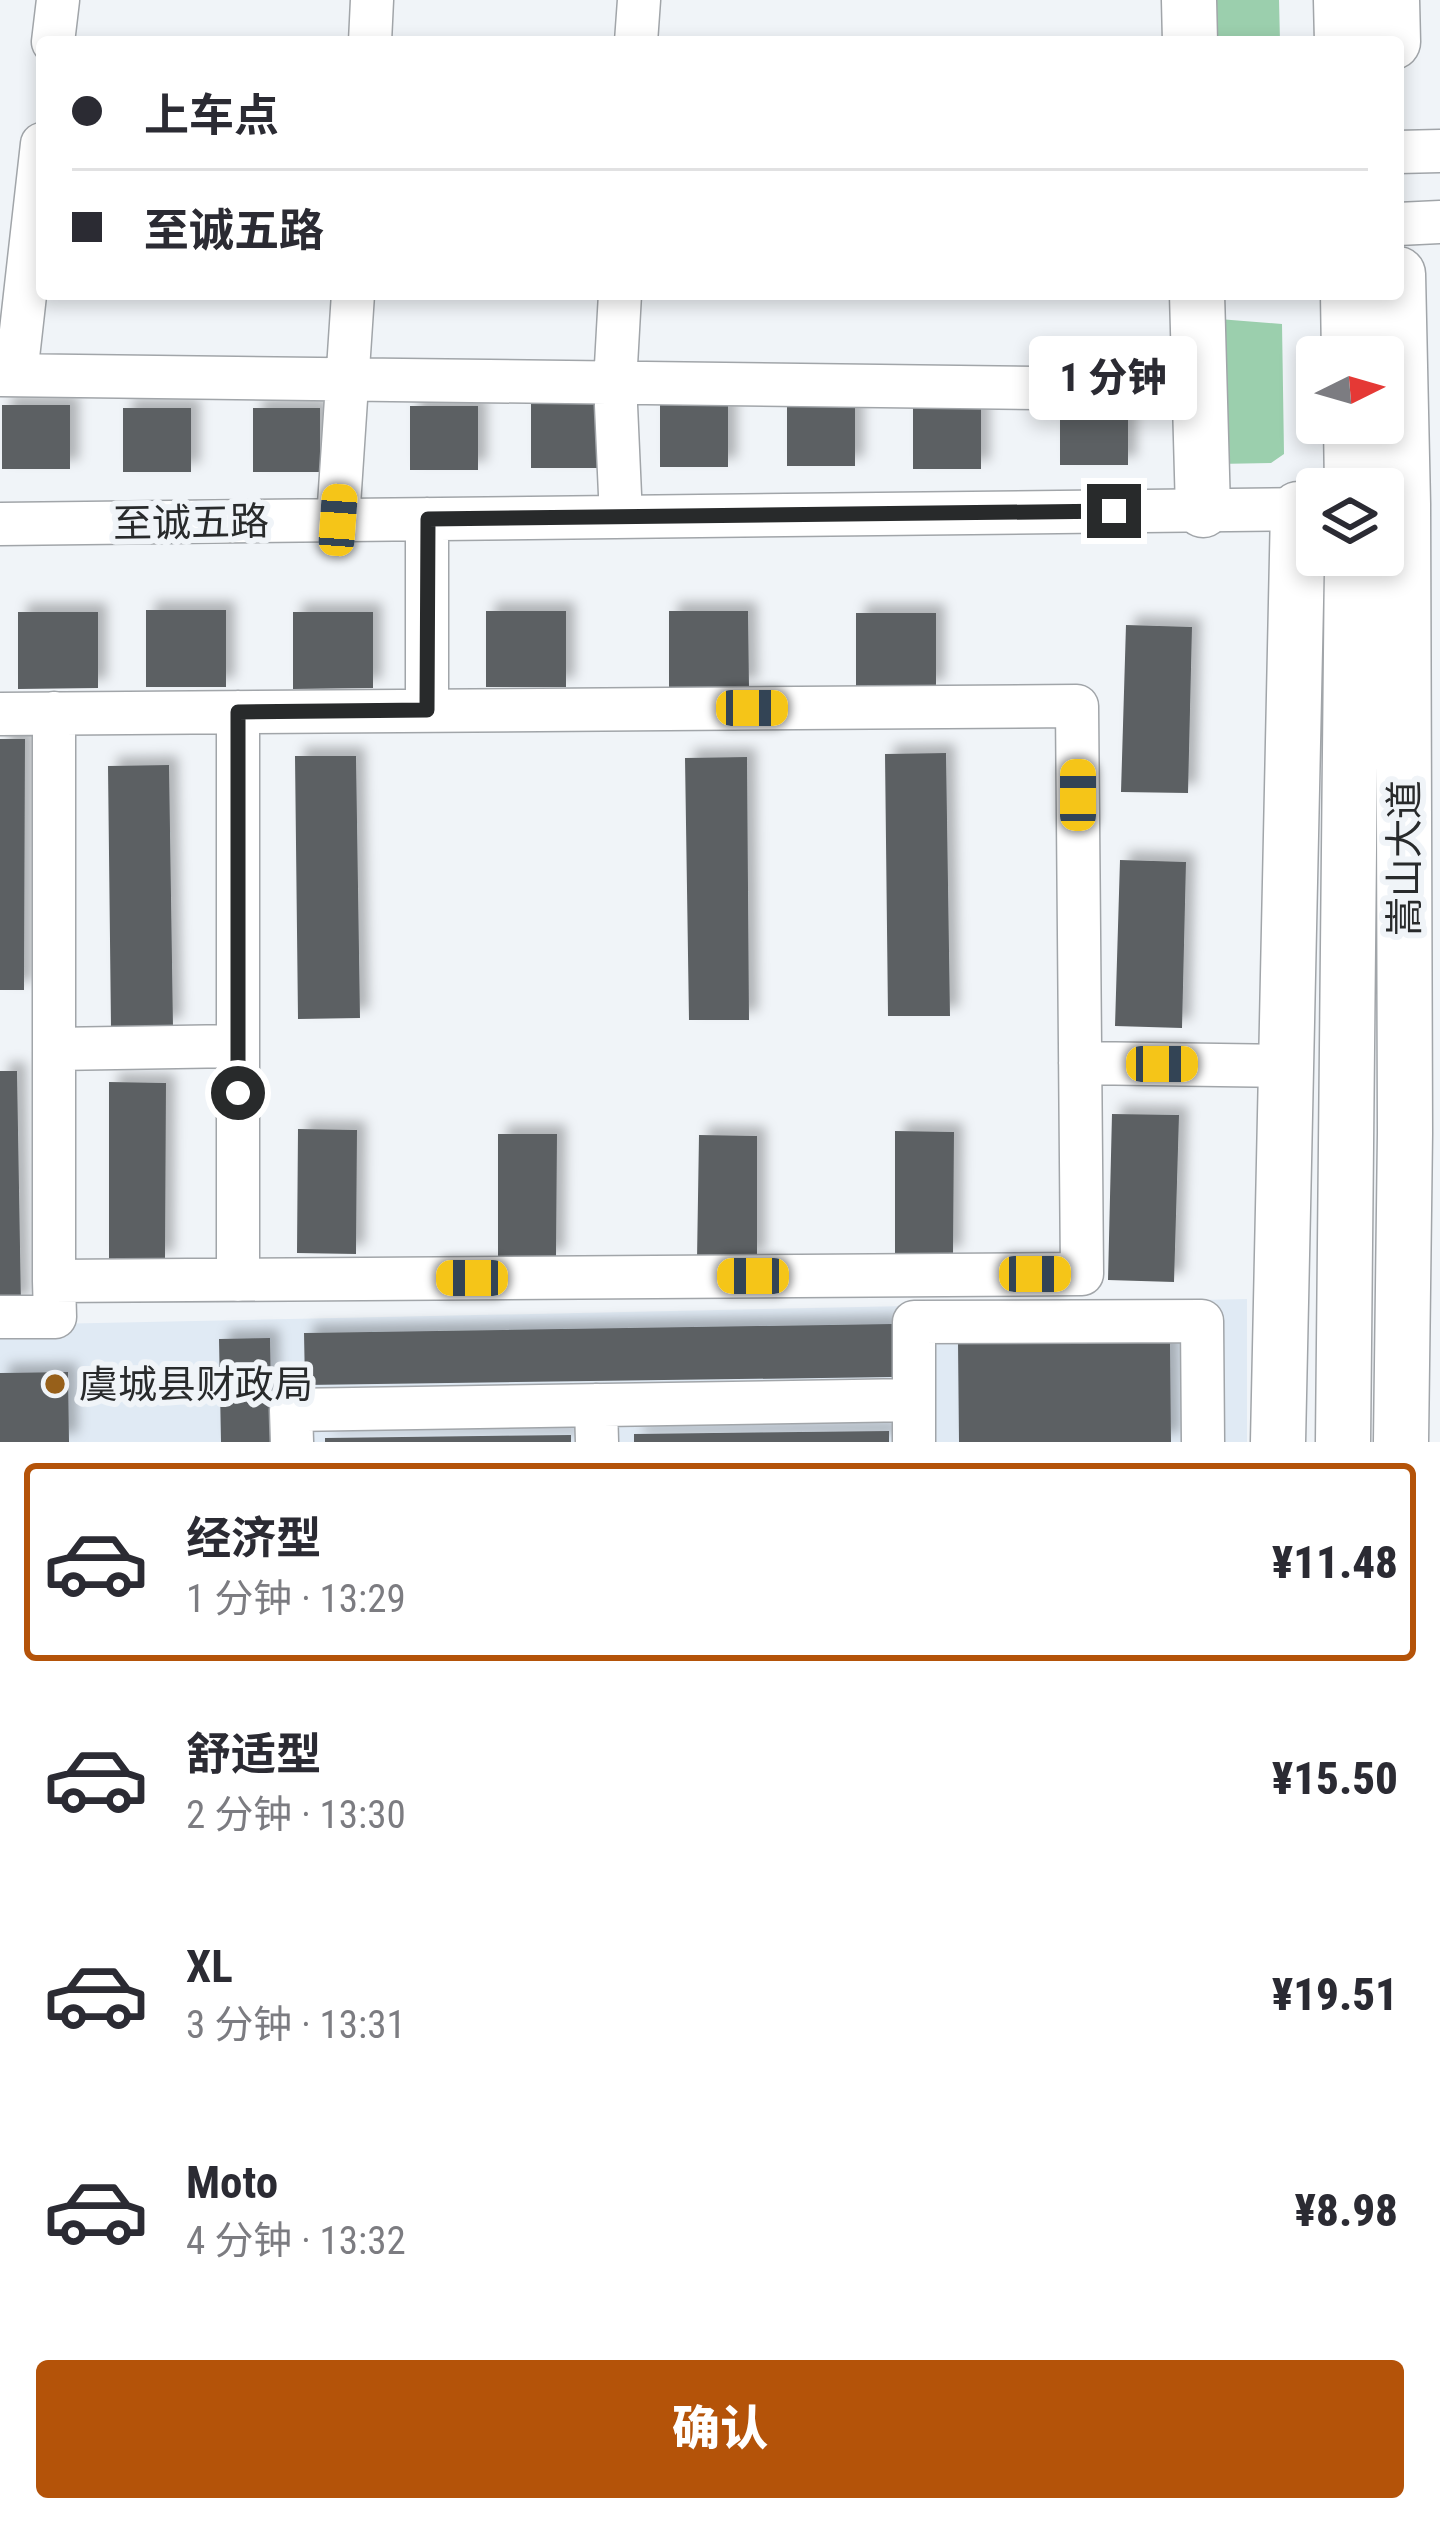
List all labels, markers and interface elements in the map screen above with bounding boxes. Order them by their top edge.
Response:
text: 上车点 [144,89,279,142]
text: 至诚五路 [144,204,324,257]
north arrow [1296,336,1404,444]
map controls [1296,336,1404,576]
callout: 1 分钟 [1030,337,1198,421]
text: 1 分钟 [1060,355,1166,401]
button: layers [1296,468,1404,576]
car [318,483,358,557]
route end [1087,484,1141,538]
street label: 至诚五路 [113,499,269,547]
car [716,690,788,726]
car [1060,759,1096,831]
street label: 嵩山大道 [1382,780,1428,936]
car [1126,1046,1198,1082]
route start [211,1066,265,1120]
car [999,1256,1071,1292]
car [717,1258,789,1294]
car [436,1260,508,1296]
place label: 虞城县财政局 [79,1362,313,1408]
marker: 虞城县财政局 [42,1371,68,1397]
icon: car [42,1508,150,1616]
text: 经济型 [186,1512,321,1565]
text: ¥11.48 [1272,1536,1398,1589]
text: 1 分钟 · 13:29 [186,1576,406,1622]
icon: car [42,1724,150,1832]
text: 舒适型 [186,1728,321,1781]
text: ¥15.50 [1272,1752,1398,1805]
text: 2 分钟 · 13:30 [186,1792,406,1838]
icon: car [42,1940,150,2048]
text: XL [186,1940,233,1993]
text: ¥19.51 [1272,1968,1398,2021]
text: 3 分钟 · 13:31 [186,2002,406,2048]
icon: car [42,2156,150,2264]
text: Moto [186,2156,278,2209]
text: ¥8.98 [1295,2184,1398,2237]
text: 4 分钟 · 13:32 [186,2218,406,2264]
button: 确认 [36,2360,1404,2498]

